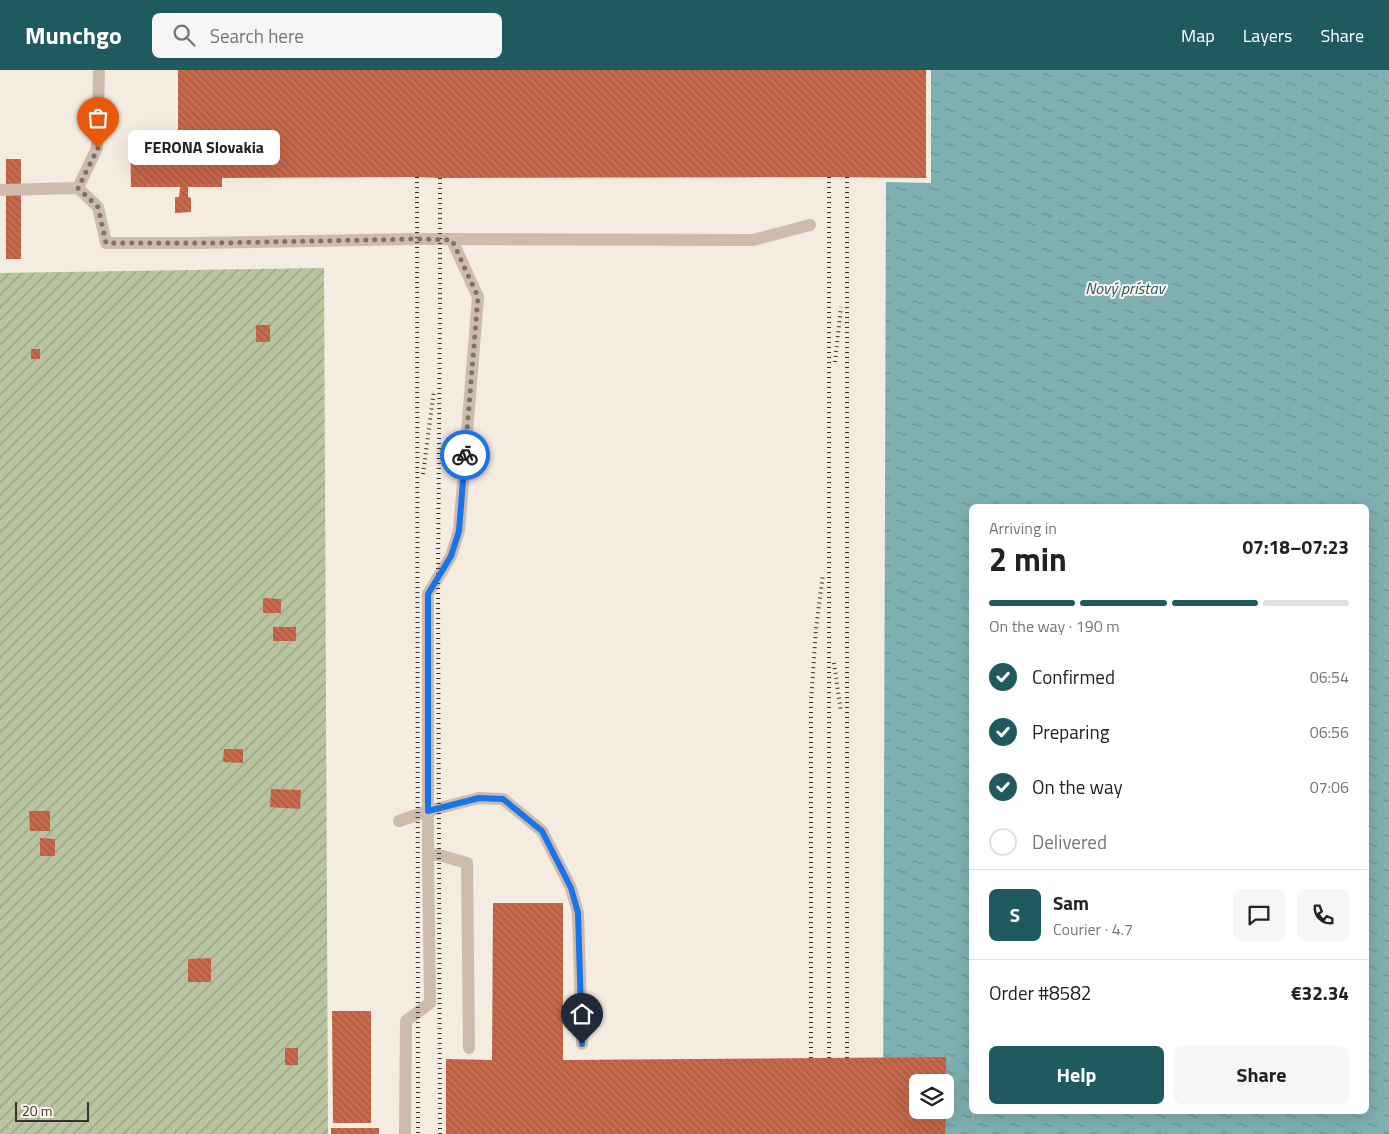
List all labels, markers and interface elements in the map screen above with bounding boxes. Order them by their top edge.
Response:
search box [152,13,502,58]
text: Munchgo [25,17,122,53]
icon: search [170,21,198,49]
text: Search here [210,21,304,50]
text: Map [1181,22,1215,49]
text: Layers [1243,22,1292,49]
text: Share [1320,22,1364,49]
pin [77,97,119,148]
icon: bag [84,104,112,132]
callout: FERONA Slovakia [128,130,280,166]
text: FERONA Slovakia [144,135,264,159]
water label: Nový prístav [1085,276,1166,300]
courier [440,430,490,480]
icon: bike [451,441,479,469]
text: Arriving in [989,516,1057,540]
text: 07:18–07:23 [1242,532,1349,561]
text: 2 min [989,535,1067,583]
text: On the way · 190 m [989,614,1120,638]
text: Confirmed [1032,662,1115,691]
icon: check [989,663,1017,691]
text: 06:54 [1310,665,1349,689]
text: Preparing [1032,717,1109,746]
icon: check [989,718,1017,746]
text: 06:56 [1310,720,1349,744]
text: On the way [1032,772,1123,801]
icon: check [989,773,1017,801]
text: 07:06 [1310,775,1349,799]
text: Delivered [1032,827,1107,856]
text: Sam [1053,888,1089,917]
button: chat [1233,889,1285,941]
button: phone [1297,889,1349,941]
text: S [1010,900,1020,929]
text: Courier · 4.7 [1053,917,1133,941]
text: Order #8582 [989,978,1091,1007]
text: €32.34 [1291,978,1349,1007]
pin [561,993,603,1044]
icon: home [568,1000,596,1028]
button: Help [989,1046,1164,1104]
button: Share [1174,1046,1349,1104]
map controls [909,1074,954,1119]
button: layers [909,1074,954,1119]
scale bar [15,1099,89,1122]
text: 20 m [22,1100,52,1121]

